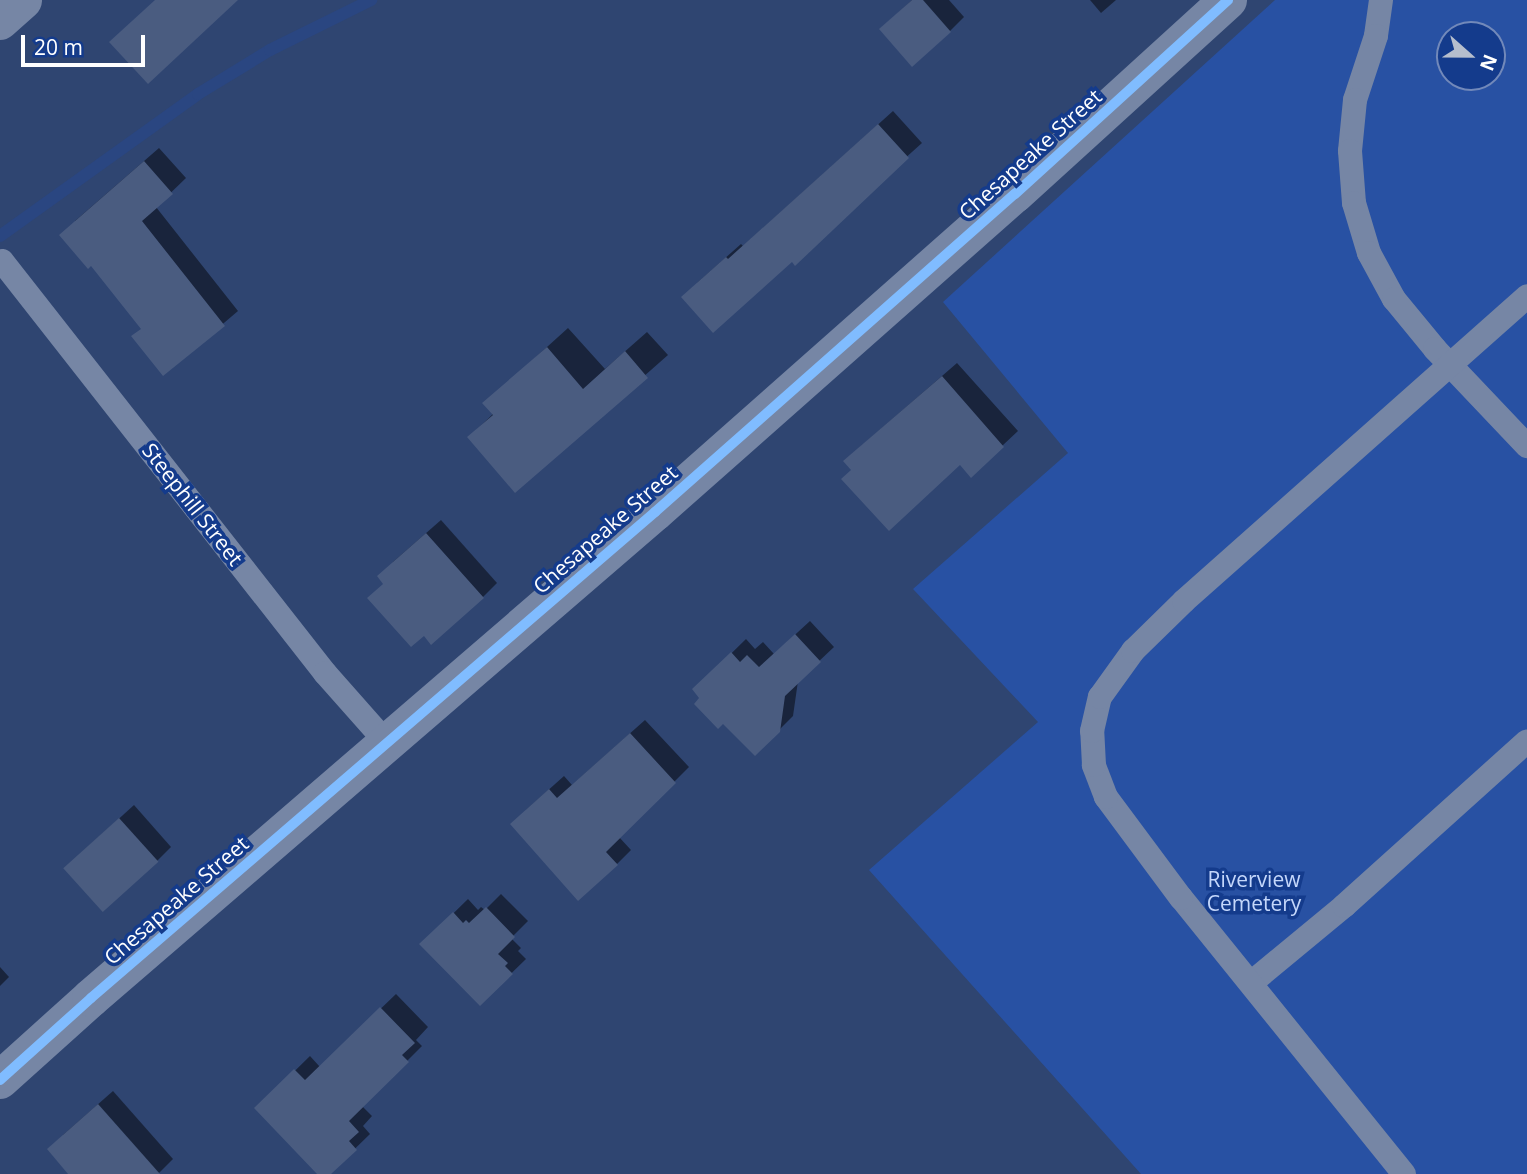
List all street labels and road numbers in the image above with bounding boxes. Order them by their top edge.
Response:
street label: Chesapeake Street [954,83,1106,225]
street label: Steephill Street [137,438,249,570]
street label: Chesapeake Street [528,460,682,598]
street label: Chesapeake Street [99,831,253,969]

